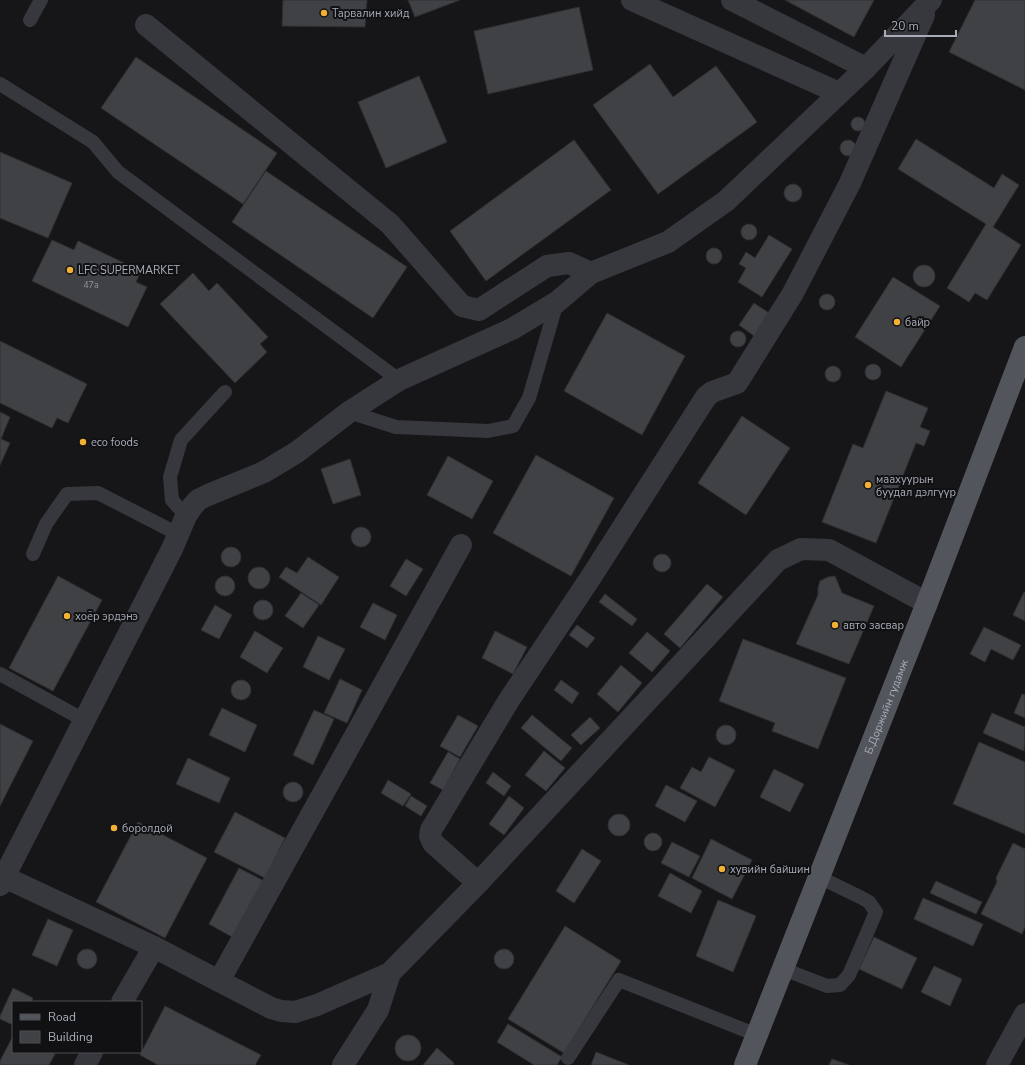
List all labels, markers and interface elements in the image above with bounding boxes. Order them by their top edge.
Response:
place label: Тарвалин хийд [332,6,410,21]
marker: Тарвалин хийд [319,8,329,18]
scale bar [885,12,956,38]
text: 20 m [891,18,919,34]
place label: LFC SUPERMARKET [78,263,180,278]
marker: LFC SUPERMARKET [65,265,75,275]
house number: 47a [83,279,99,291]
place label: байр [905,315,930,330]
marker: байр [892,317,902,327]
place label: eco foods [91,435,138,450]
marker: eco foods [78,437,88,447]
place label: маахуурын буудал дэлгүүр [876,472,956,500]
marker: маахуурын буудал дэлгүүр [863,480,873,490]
place label: хоёр эрдэнэ [75,609,138,624]
marker: хоёр эрдэнэ [62,611,72,621]
place label: авто засвар [843,618,904,633]
marker: авто засвар [830,620,840,630]
street label: Б.Доржийн гудамж [861,657,912,756]
place label: боролдой [122,821,173,836]
marker: боролдой [109,823,119,833]
place label: хувийн байшин [730,862,810,877]
marker: хувийн байшин [717,864,727,874]
legend [12,1001,142,1053]
text: Road [48,1009,76,1025]
text: Building [48,1029,93,1045]

